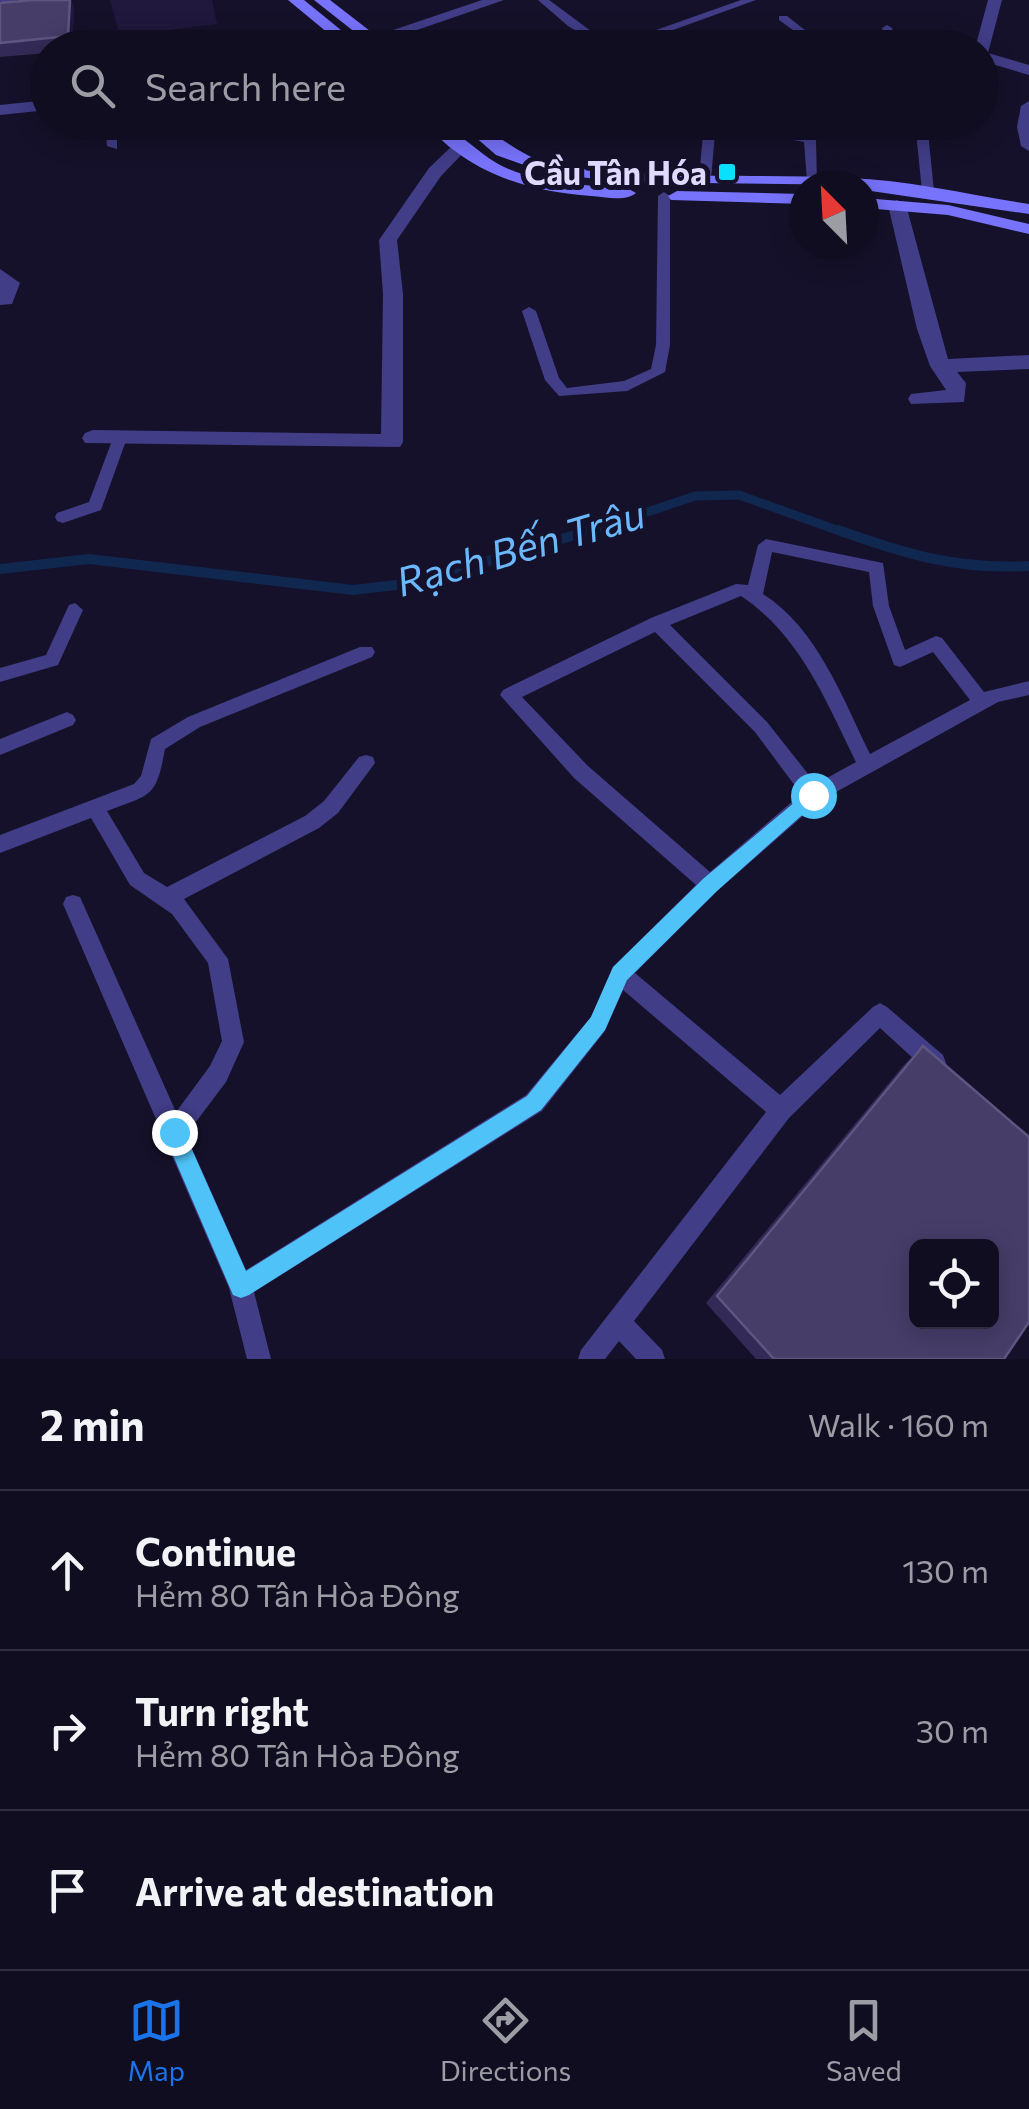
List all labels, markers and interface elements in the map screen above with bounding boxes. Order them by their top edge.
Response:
search box [30,30,999,140]
icon: search [65,58,120,113]
text: Search here [145,62,346,109]
place label: Cầu Tân Hóa [524,152,707,192]
marker: Cầu Tân Hóa [716,161,738,183]
north arrow [789,170,879,260]
water label: Rạch Bến Trâu [390,487,650,605]
route start [791,773,837,819]
route end [152,1110,198,1156]
map controls [909,1239,999,1329]
button: locate [909,1239,999,1329]
text: 2 min [40,1398,145,1450]
text: Walk · 160 m [808,1404,989,1444]
text: Continue [135,1527,296,1574]
icon: ahead [40,1543,95,1598]
text: 130 m [902,1550,989,1590]
text: Hẻm 80 Tân Hòa Đông [135,1574,460,1614]
text: Turn right [135,1687,309,1734]
icon: right [40,1703,95,1758]
text: 30 m [916,1710,989,1750]
text: Hẻm 80 Tân Hòa Đông [135,1734,460,1774]
icon: arrive [40,1863,95,1918]
text: Arrive at destination [135,1867,494,1914]
tab: Map [127,1993,185,2087]
tab: Directions [440,1993,571,2087]
tab: Saved [826,1993,902,2087]

